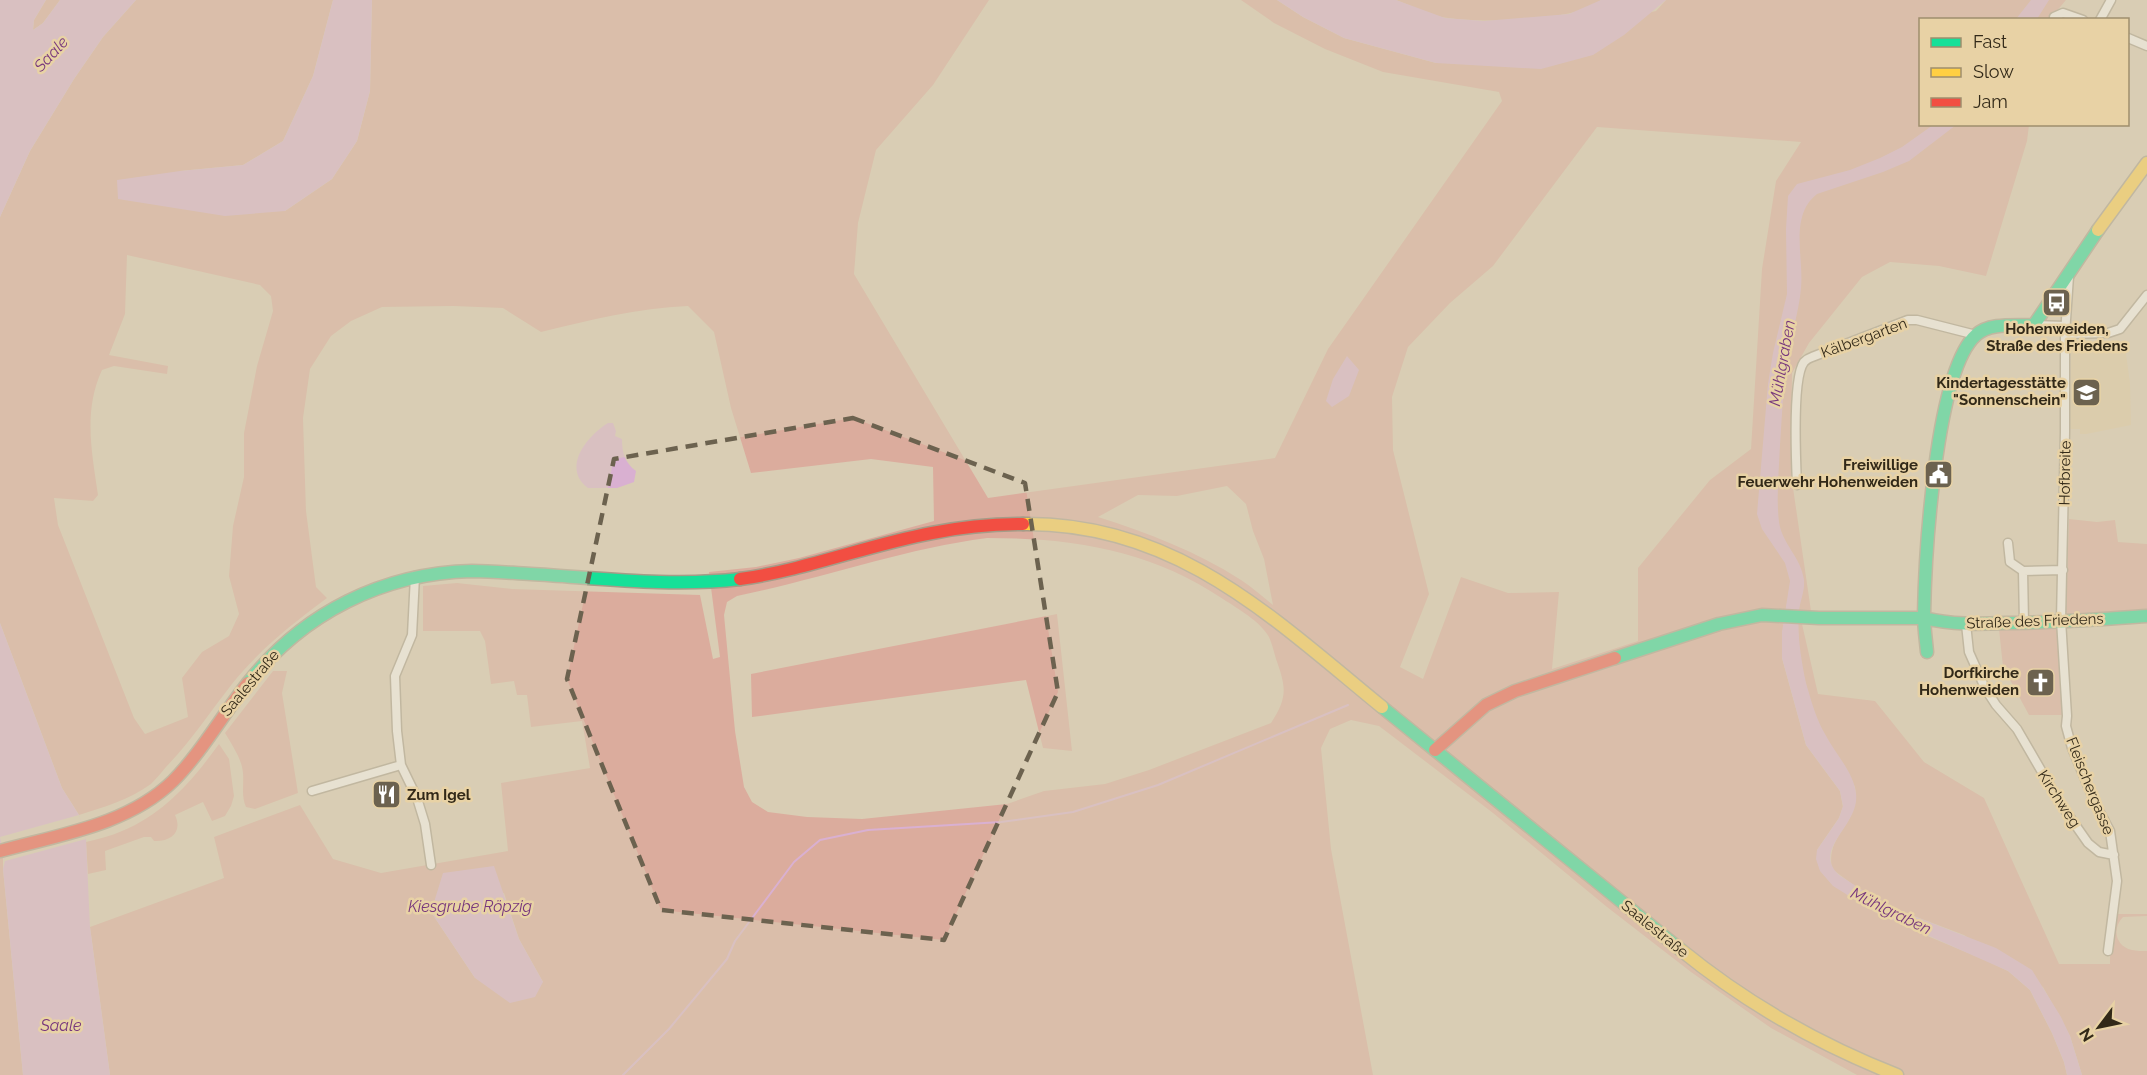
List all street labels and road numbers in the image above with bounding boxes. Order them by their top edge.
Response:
street label: Kälbergarten [1819,314,1909,362]
street label: Hofbreite [2055,440,2075,506]
street label: Straße des Friedens [1966,610,2104,632]
street label: Saalestraße [217,646,283,720]
street label: Fleischergasse [2062,734,2118,838]
street label: Kirchweg [2034,767,2084,831]
street label: Saalestraße [1618,896,1692,962]

